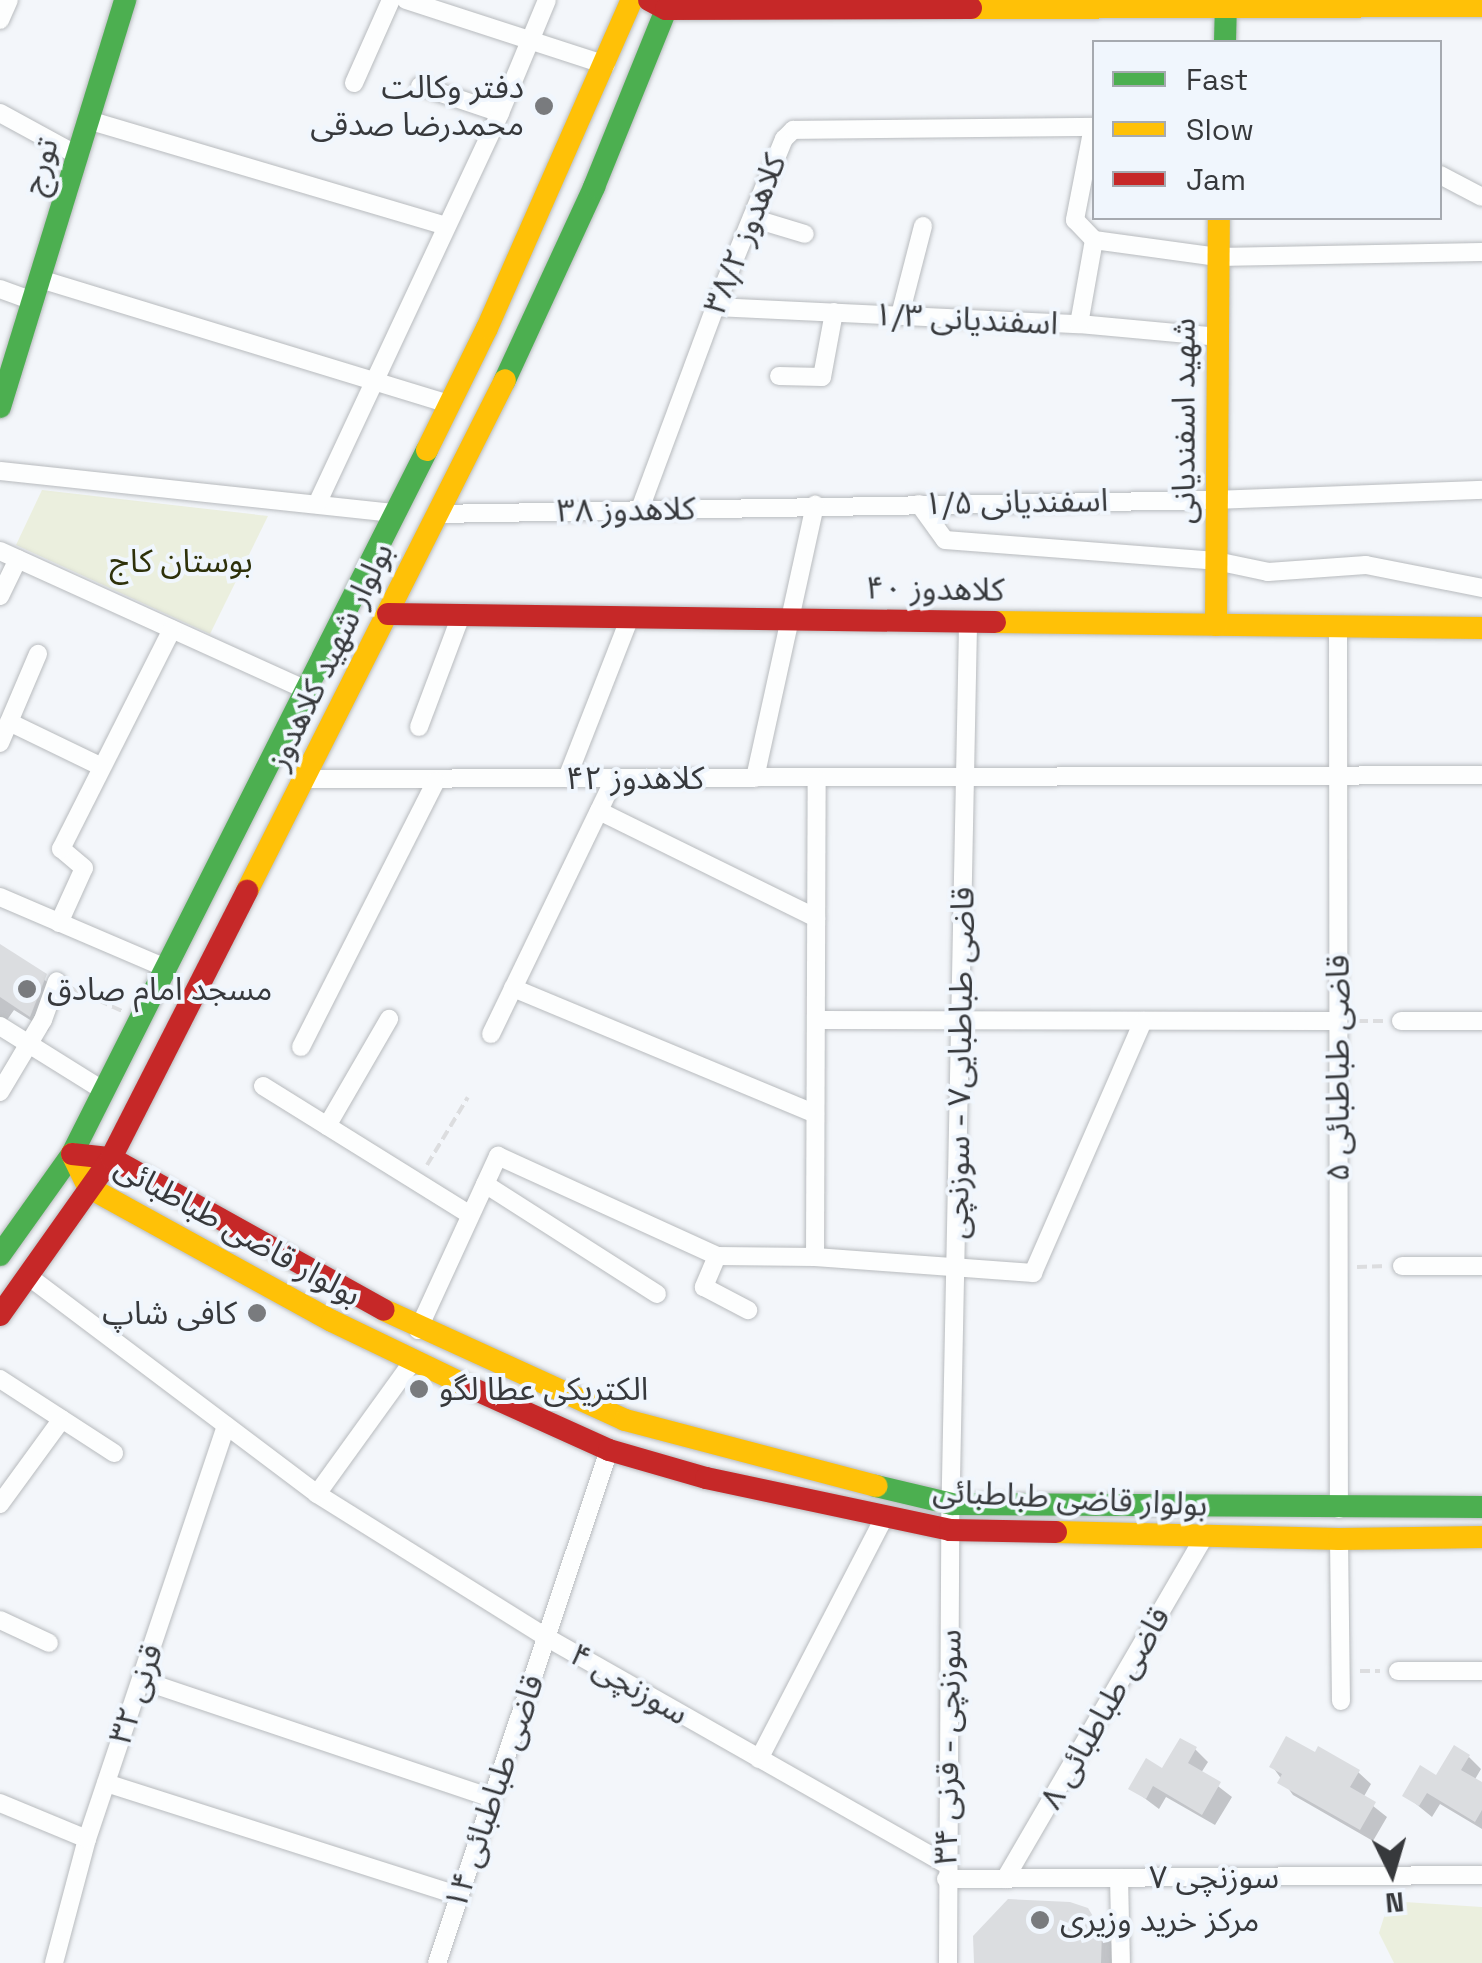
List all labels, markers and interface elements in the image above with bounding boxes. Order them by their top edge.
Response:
legend [1092,40,1442,220]
text: Fast [1186,60,1248,99]
place label: دفتر وکالت محمدرضا صدقی [310,69,524,144]
marker: دفتر وکالت محمدرضا صدقی [533,95,555,117]
text: Slow [1186,110,1254,149]
street label: تورج [13,133,67,199]
street label: کلاهدوز ۳۸/۲ [696,149,794,319]
text: Jam [1186,160,1246,199]
street label: اسفندیانی ۱/۳ [873,295,1059,343]
street label: شهید اسفندیانی [1165,318,1203,524]
street label: اسفندیانی ۱/۵ [924,481,1108,523]
street label: کلاهدوز ۳۸ [556,490,696,530]
street label: بولوار شهید کلاهدوز [259,537,401,775]
park label: بوستان کاج [109,542,253,580]
street label: کلاهدوز ۴۰ [865,569,1005,609]
street label: کلاهدوز ۴۲ [566,759,704,797]
street label: قاضی طباطبایی۷ - سوزنچی [938,886,982,1240]
street label: قاضی طباطبائی ۵ [1319,955,1357,1181]
place label: مسجد امام صادق [47,970,272,1008]
marker: مسجد امام صادق [16,978,38,1000]
street label: بولوار قاضی طباطبائی [108,1148,368,1314]
place label: کافی شاپ [102,1294,237,1332]
marker: کافی شاپ [246,1302,268,1324]
place label: الکتریکی عطا لگو [439,1370,648,1408]
marker: الکتریکی عطا لگو [408,1378,430,1400]
street label: بولوار قاضی طباطبائی [932,1472,1208,1524]
street label: قاضی طباطبائی ۸ [1032,1600,1178,1816]
street label: سوزنچی - قرنی ۳۴ [927,1628,969,1866]
street label: سوزنچی ۴ [563,1635,695,1733]
street label: قرنی ۳۲ [101,1639,171,1749]
street label: قاضی طباطبائی ۱۴ [436,1670,552,1914]
north arrow [1342,1823,1442,1923]
street label: سوزنچی ۷ [1149,1858,1279,1896]
text: N [1384,1884,1406,1922]
place label: مرکز خرید وزیری [1060,1901,1259,1939]
marker: مرکز خرید وزیری [1029,1909,1051,1931]

